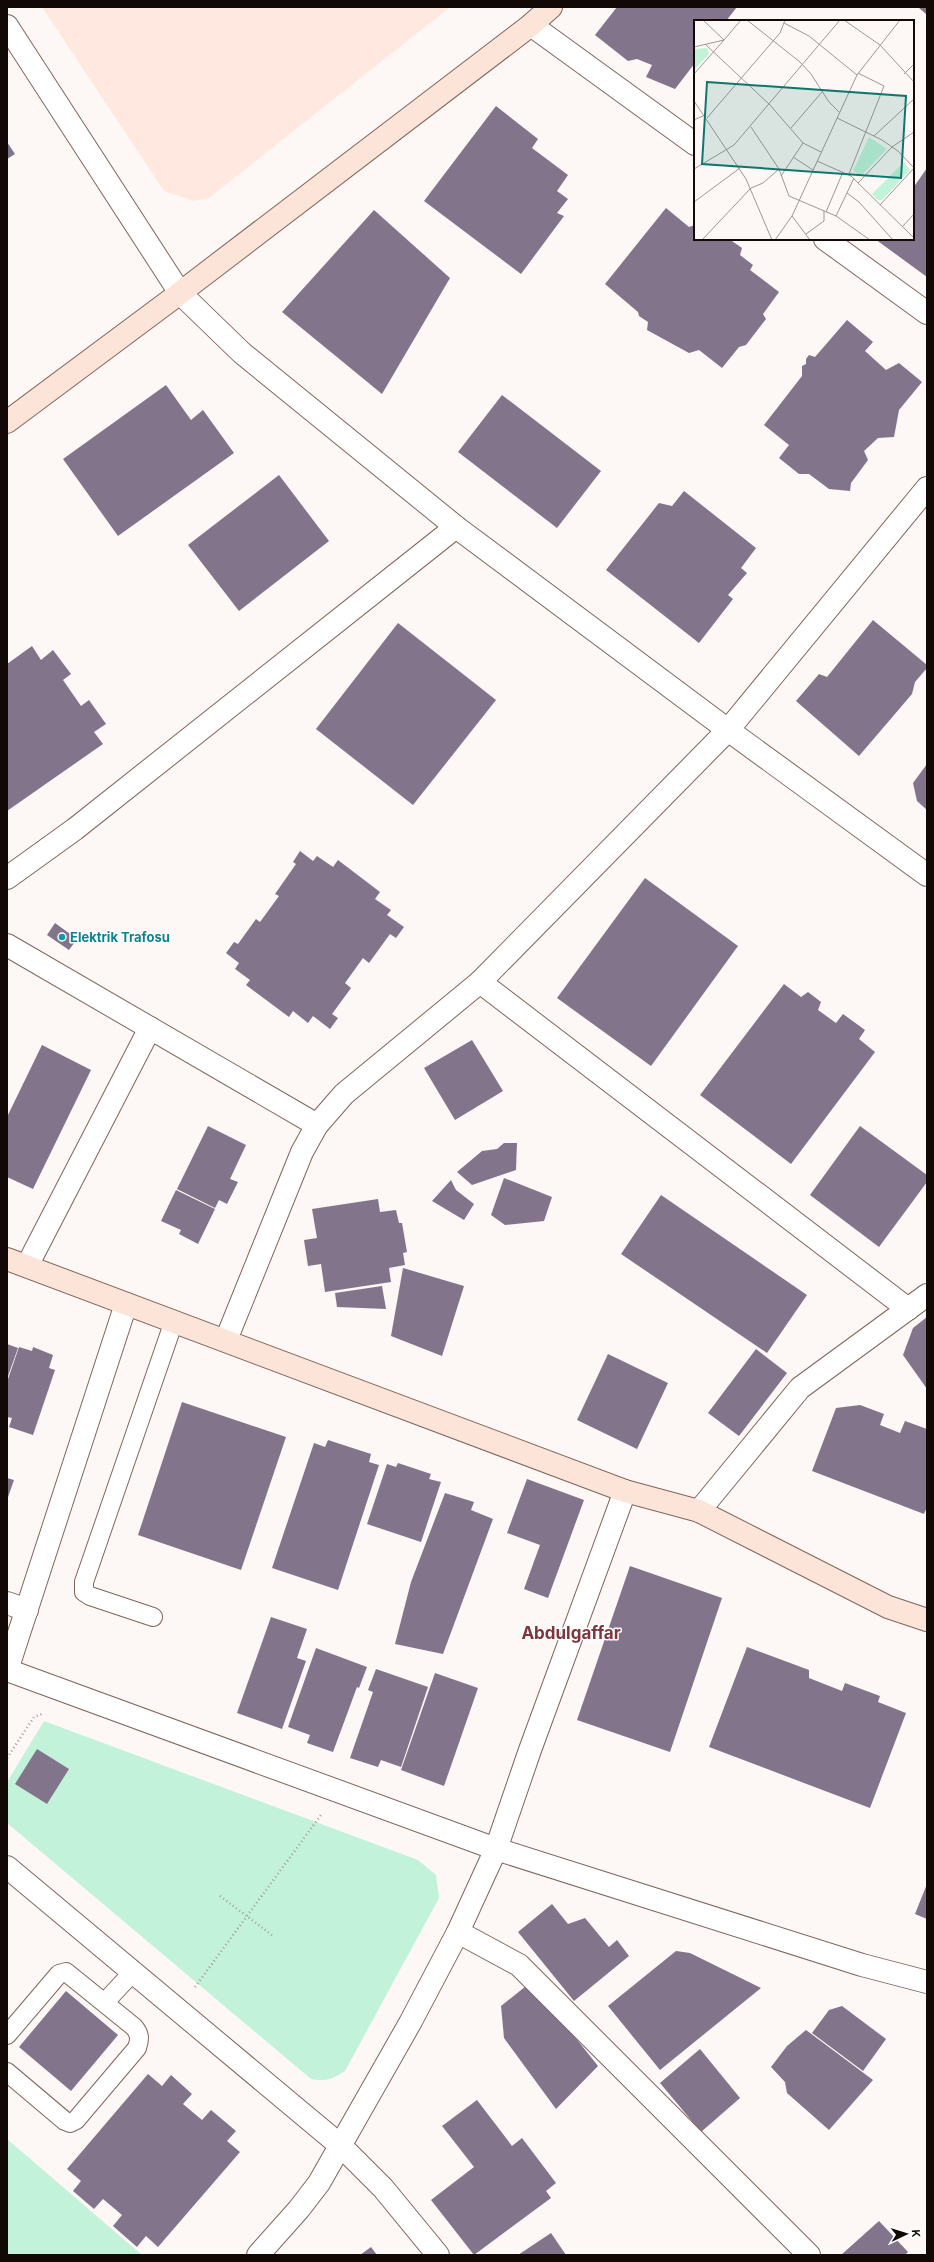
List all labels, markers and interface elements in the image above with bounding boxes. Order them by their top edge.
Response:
inset map [694,20,914,240]
place label: Elektrik Trafosu [70,929,170,945]
marker: Elektrik Trafosu [57,932,67,942]
district label: Abdulgaffar [521,1623,621,1643]
north arrow [886,2214,926,2254]
text: K [909,2229,923,2238]

